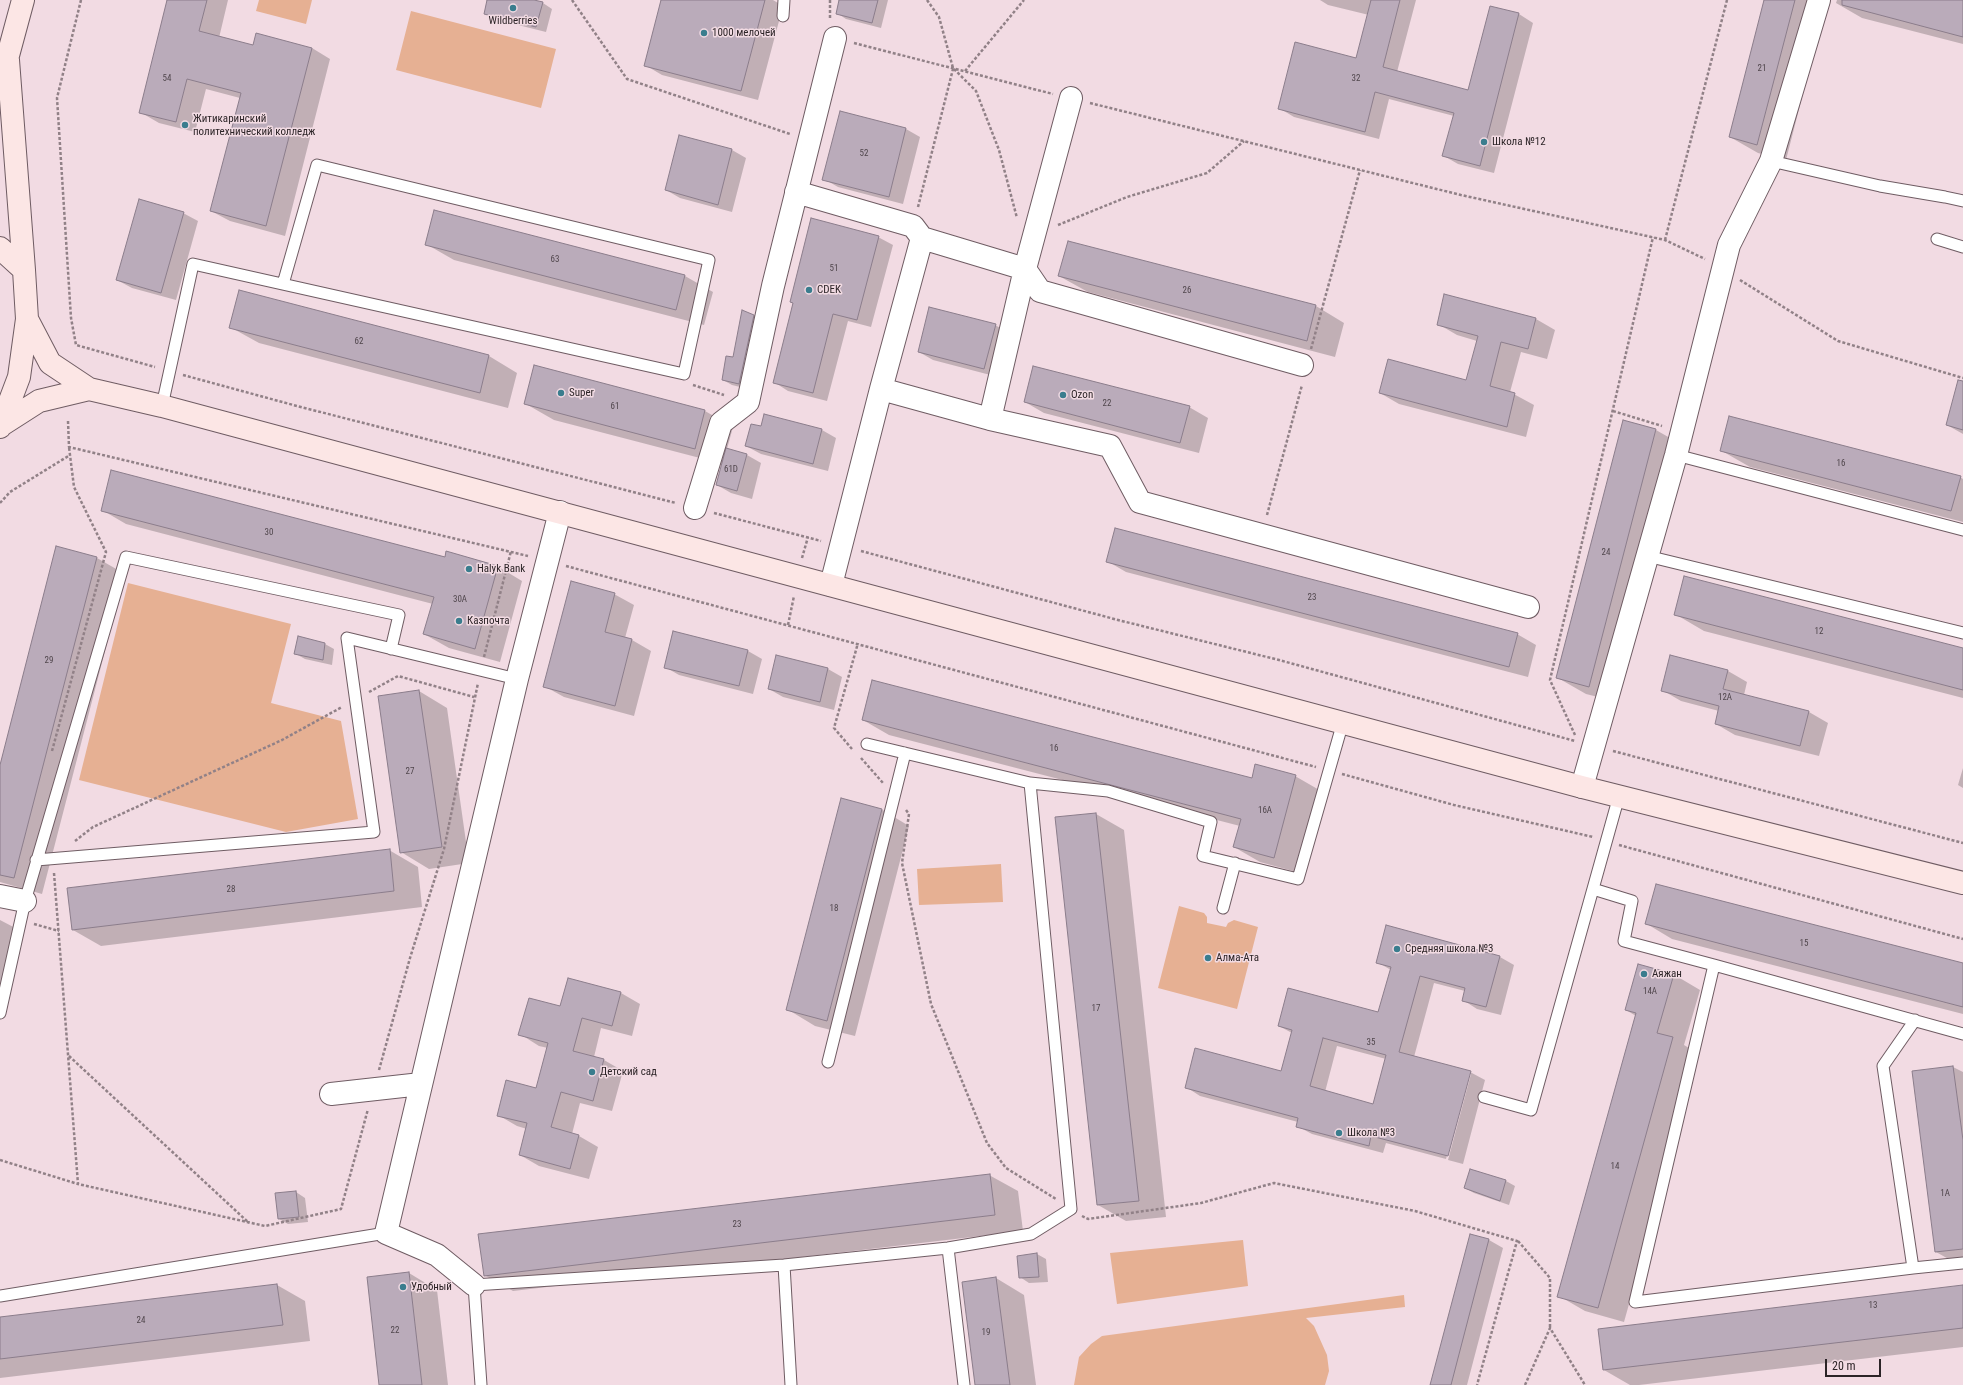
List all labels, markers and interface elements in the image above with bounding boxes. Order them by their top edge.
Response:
marker: Wildberries [508,3,518,13]
place label: Wildberries [489,14,537,28]
place label: 1000 мелочей [712,26,776,40]
marker: 1000 мелочей [699,28,709,38]
house number: 21 [1758,64,1766,74]
house number: 54 [163,74,171,84]
house number: 32 [1352,74,1360,84]
place label: Житикаринский политехнический колледж [193,112,315,138]
marker: Житикаринский политехнический колледж [180,120,190,130]
place label: Школа №12 [1492,135,1546,149]
marker: Школа №12 [1479,137,1489,147]
house number: 52 [860,149,868,159]
house number: 63 [551,255,559,265]
house number: 51 [830,264,838,274]
place label: CDEK [817,283,841,297]
marker: CDEK [804,285,814,295]
house number: 26 [1183,286,1191,296]
house number: 62 [355,337,363,347]
place label: Super [569,386,594,400]
marker: Super [556,388,566,398]
place label: Ozon [1071,388,1093,402]
marker: Ozon [1058,390,1068,400]
house number: 22 [1103,399,1111,409]
house number: 61 [611,402,619,412]
house number: 16 [1837,459,1845,469]
house number: 61D [724,465,738,475]
house number: 30 [265,528,273,538]
house number: 24 [1602,548,1610,558]
place label: Halyk Bank [477,562,525,576]
marker: Halyk Bank [464,564,474,574]
house number: 23 [1308,593,1316,603]
house number: 30А [453,595,467,605]
place label: Казпочта [467,614,510,628]
marker: Казпочта [454,616,464,626]
house number: 12 [1815,627,1823,637]
house number: 29 [45,656,53,666]
house number: 12А [1718,693,1732,703]
house number: 16 [1050,744,1058,754]
house number: 27 [406,767,414,777]
house number: 16А [1258,806,1272,816]
house number: 28 [227,885,235,895]
house number: 18 [830,904,838,914]
house number: 15 [1800,939,1808,949]
place label: Средняя школа №3 [1405,942,1493,956]
marker: Средняя школа №3 [1392,944,1402,954]
place label: Алма-Ата [1216,951,1259,965]
marker: Алма-Ата [1203,953,1213,963]
place label: Аяжан [1652,967,1682,981]
marker: Аяжан [1639,969,1649,979]
house number: 14А [1643,987,1657,997]
house number: 17 [1092,1004,1100,1014]
house number: 35 [1367,1038,1375,1048]
place label: Детский сад [600,1065,657,1079]
marker: Детский сад [587,1067,597,1077]
place label: Школа №3 [1347,1126,1395,1140]
marker: Школа №3 [1334,1128,1344,1138]
house number: 14 [1611,1162,1619,1172]
house number: 1А [1940,1189,1950,1199]
house number: 23 [733,1220,741,1230]
place label: Удобный [411,1280,452,1294]
marker: Удобный [398,1282,408,1292]
house number: 13 [1869,1301,1877,1311]
house number: 24 [137,1316,145,1326]
house number: 22 [391,1326,399,1336]
house number: 19 [982,1328,990,1338]
scale bar [1827,1351,1883,1377]
text: 20 m [1832,1359,1856,1373]

